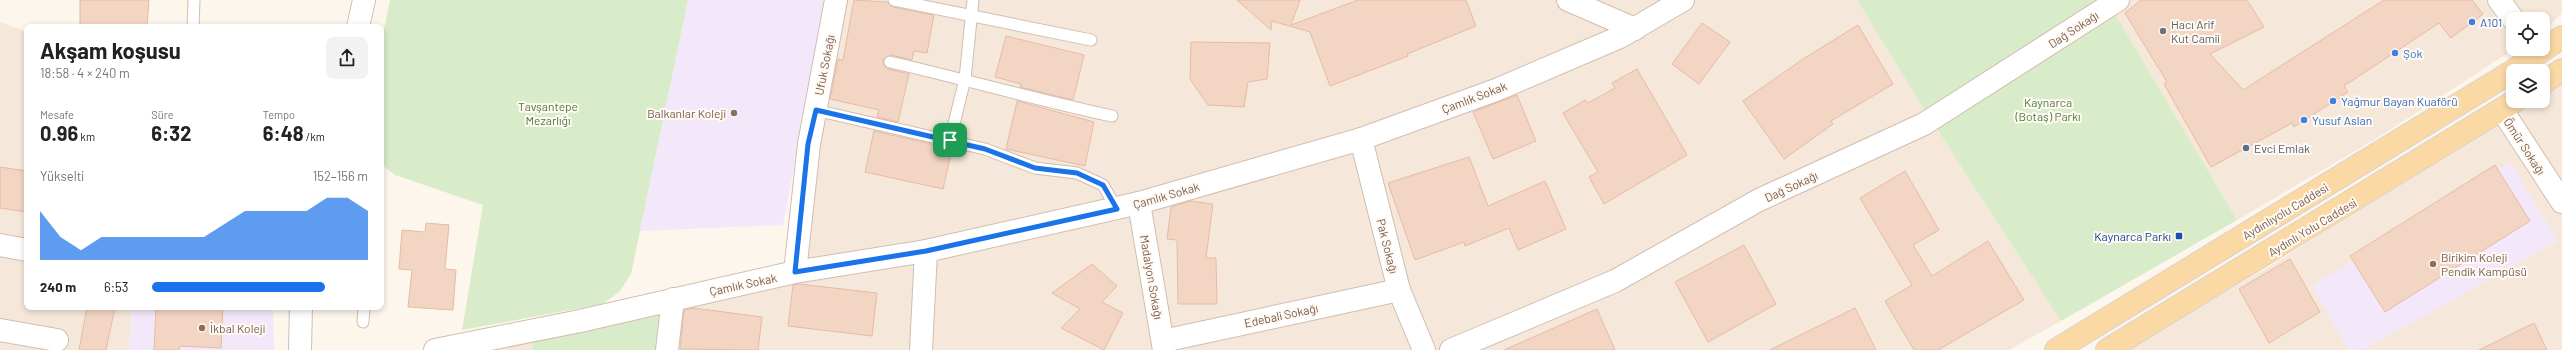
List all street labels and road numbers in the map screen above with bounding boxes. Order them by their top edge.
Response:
street label: Dağ Sokağı [2045,8,2101,50]
street label: Ufuk Sokağı [811,34,837,96]
street label: Çamlık Sokak [1439,78,1509,116]
street label: Ömür Sokağı [2501,115,2549,177]
street label: Dağ Sokağı [1762,168,1820,204]
street label: Çamlık Sokak [1131,179,1201,211]
street label: Aydınlıyolu Caddesi [2240,180,2330,242]
street label: Aydınlı Yolu Caddesi [2265,195,2359,259]
street label: Pak Sokağı [1374,217,1402,275]
street label: Madalyon Sokağı [1138,234,1166,320]
street label: Çamlık Sokak [708,270,778,298]
street label: Edebali Sokağı [1243,300,1319,330]

